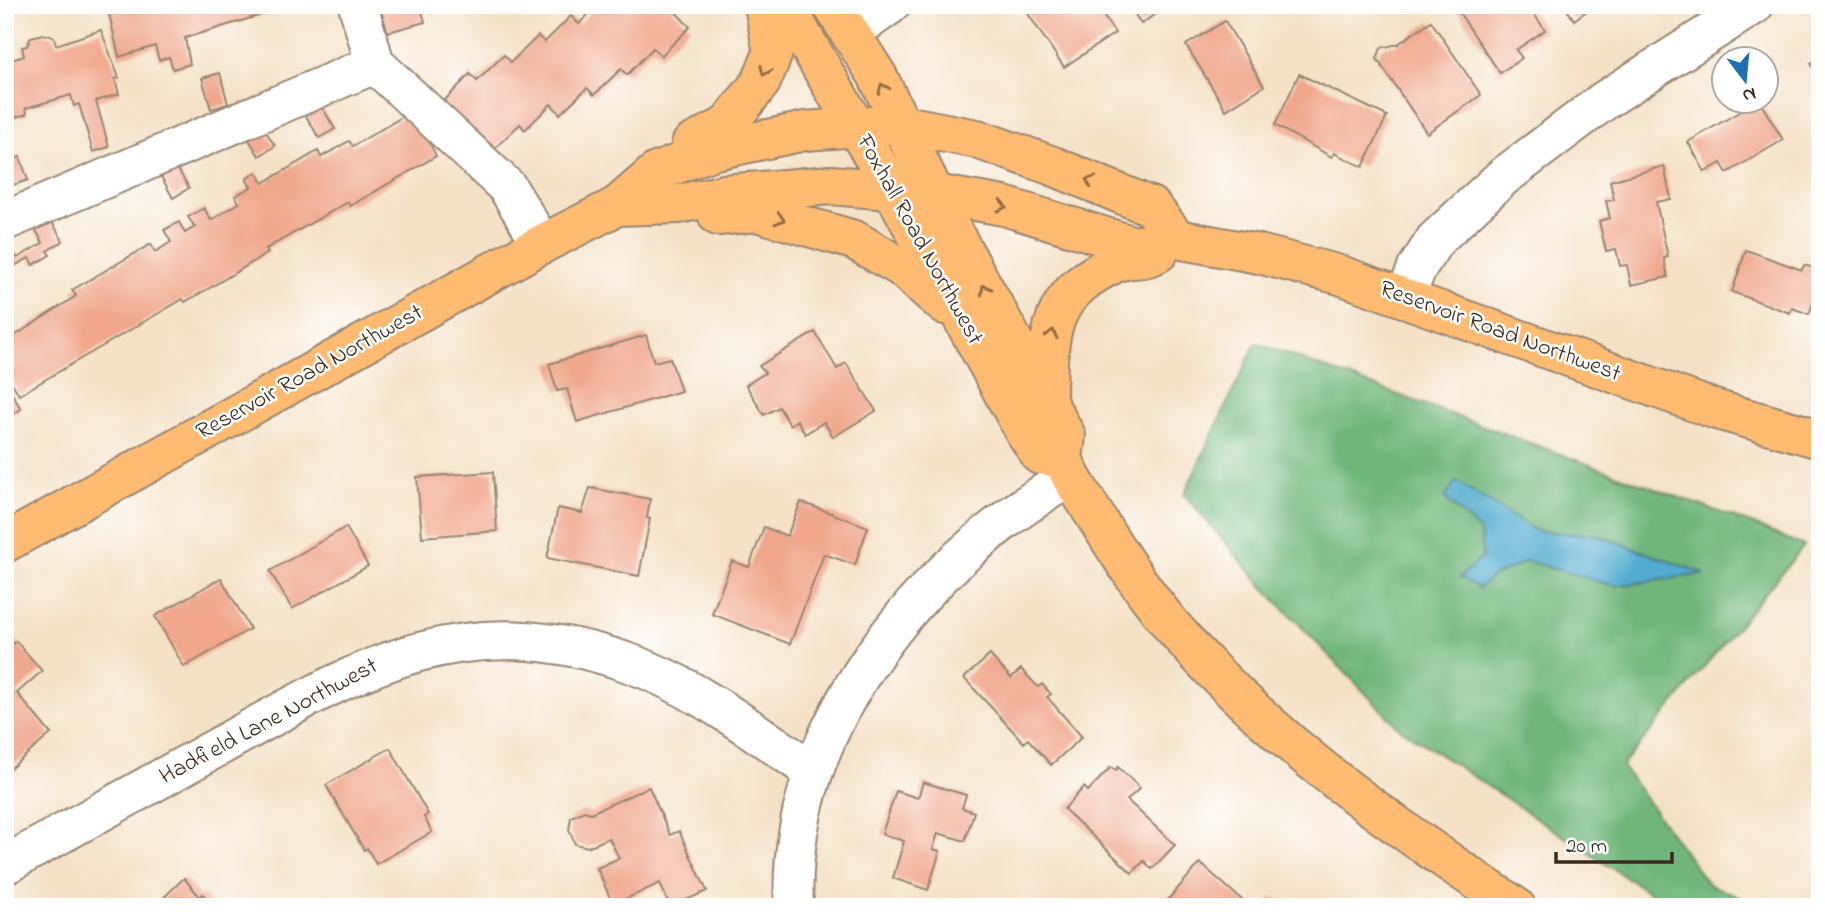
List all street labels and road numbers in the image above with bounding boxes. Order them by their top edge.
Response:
street label: Foxhall Road Northwest [846,128,991,352]
street label: Reservoir Road Northwest [1374,272,1626,392]
street label: Reservoir Road Northwest [190,296,430,450]
street label: Hadfield Lane Northwest [154,650,384,794]

